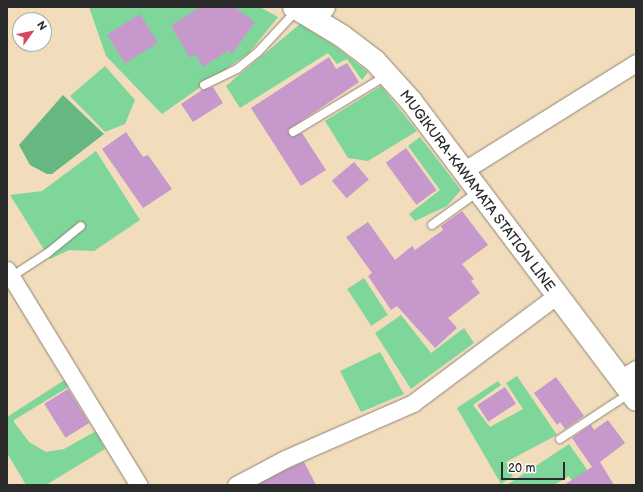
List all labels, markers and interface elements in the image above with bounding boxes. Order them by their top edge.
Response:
north arrow [12,12,52,52]
text: N [34,19,49,33]
street label: MUGIKURA-KAWAMATA STATION LINE [396,87,558,295]
scale bar [503,454,567,480]
text: 20 m [508,461,535,476]

